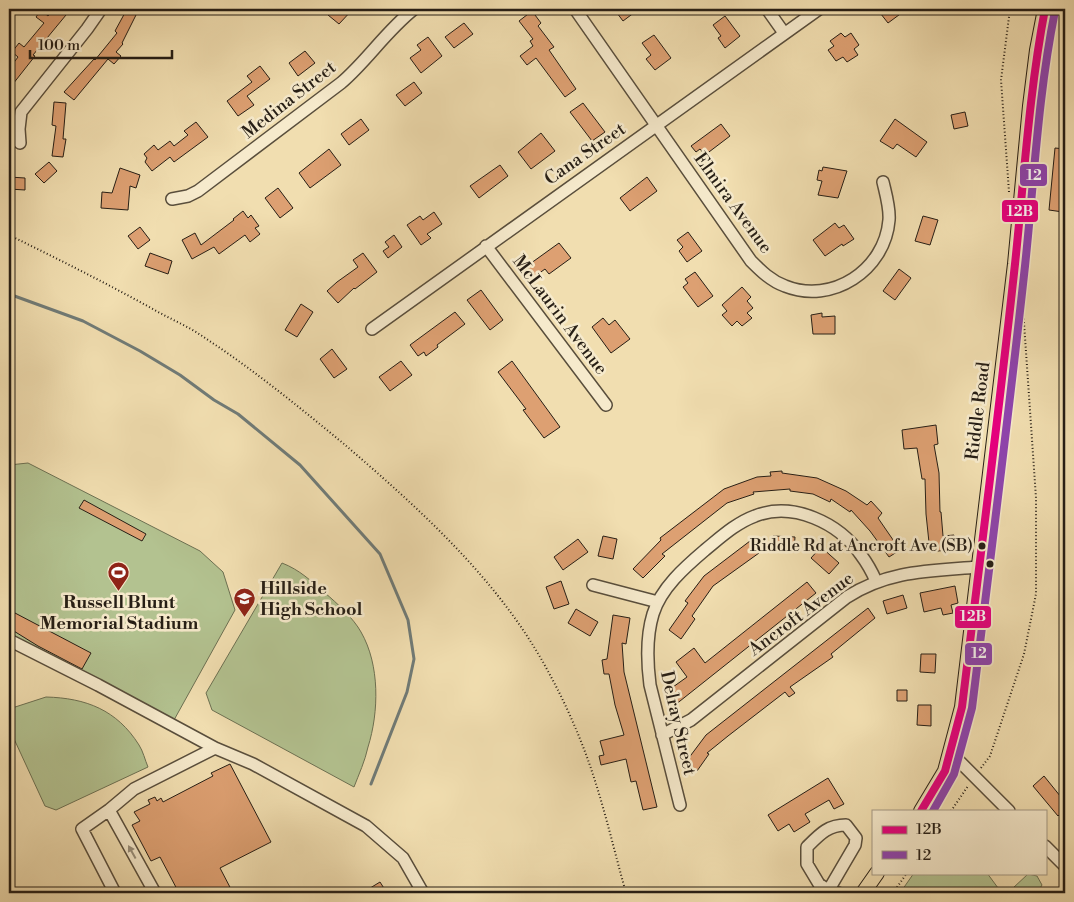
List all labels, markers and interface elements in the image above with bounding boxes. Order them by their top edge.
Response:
scale bar [30,28,172,60]
text: 100 m [38,36,80,55]
street label: Medina Street [237,56,341,144]
street label: Cana Street [540,117,631,190]
street label: Elmira Avenue [689,148,777,258]
line badge: 12 [1019,163,1048,187]
text: 12 [1026,167,1042,185]
line badge: 12B [1001,199,1039,223]
text: 12B [1007,203,1033,221]
street label: McLaurin Avenue [507,251,613,379]
street label: Riddle Road [961,360,996,461]
place label: Riddle Rd at Ancroft Ave (SB) [750,535,973,557]
marker: Riddle Rd at Ancroft Ave (SB) [977,541,987,551]
unlabelled marker [985,559,995,569]
sports icon: Russell Blunt Memorial Stadium [107,560,131,591]
street label: Ancroft Avenue [743,567,858,662]
place label: Hillside High School [260,577,363,621]
school or university icon: Hillside High School [232,586,256,617]
place label: Russell Blunt Memorial Stadium [40,591,199,635]
line badge: 12B [954,605,992,629]
text: 12B [960,608,986,626]
line badge: 12 [964,642,993,666]
text: 12 [971,645,987,663]
street label: Delray Street [655,669,701,778]
legend [872,810,1046,874]
text: 12B [916,820,942,839]
one-way arrow [128,844,136,859]
text: 12 [916,846,931,865]

